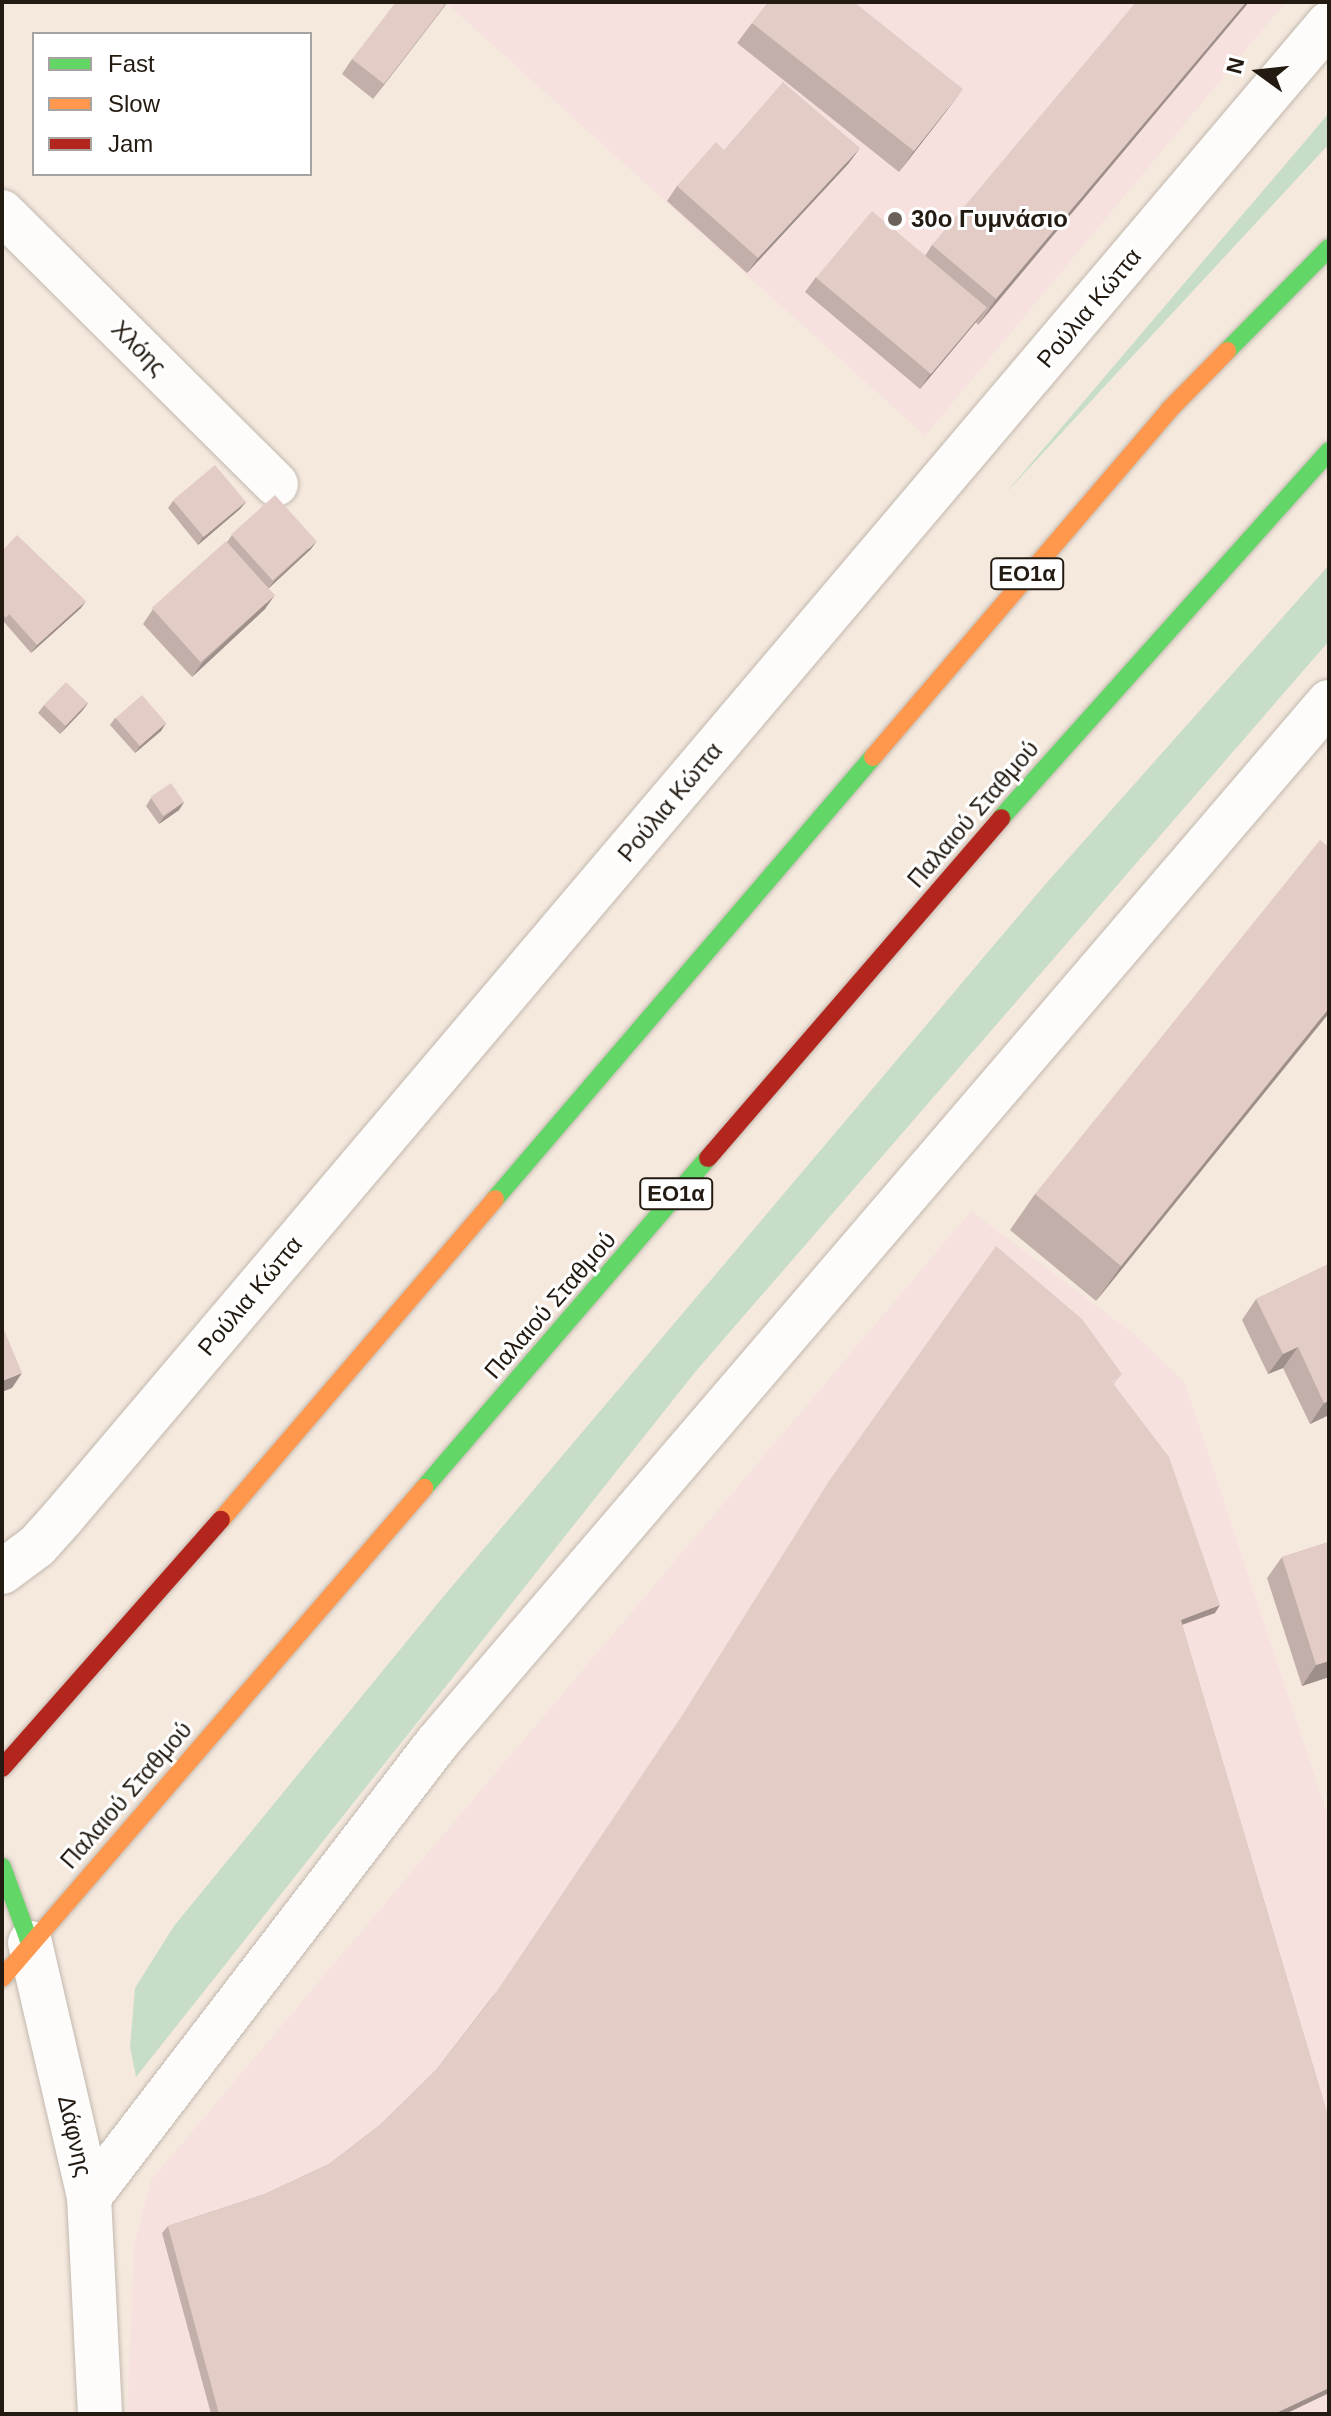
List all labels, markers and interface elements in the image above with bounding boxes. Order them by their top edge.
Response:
legend [32,32,312,176]
north arrow [1219,32,1299,112]
text: Fast [108,50,155,77]
text: N [1221,55,1249,77]
text: Slow [108,90,160,117]
text: Jam [108,130,153,157]
place label: 30ο Γυμνάσιο [911,205,1068,233]
marker: 30ο Γυμνάσιο [886,210,904,228]
street label: Ρούλια Κώττα [1031,242,1147,374]
street label: Χλόης [106,315,172,381]
road number: ΕΟ1α [989,556,1065,592]
street label: Παλαιού Σταθμού [901,735,1045,893]
street label: Ρούλια Κώττα [612,736,728,868]
road number: ΕΟ1α [638,1176,714,1212]
street label: Παλαιού Σταθμού [478,1226,622,1384]
street label: Ρούλια Κώττα [192,1230,308,1362]
street label: Παλαιού Σταθμού [54,1716,198,1874]
street label: Δάφνης [52,2093,98,2179]

